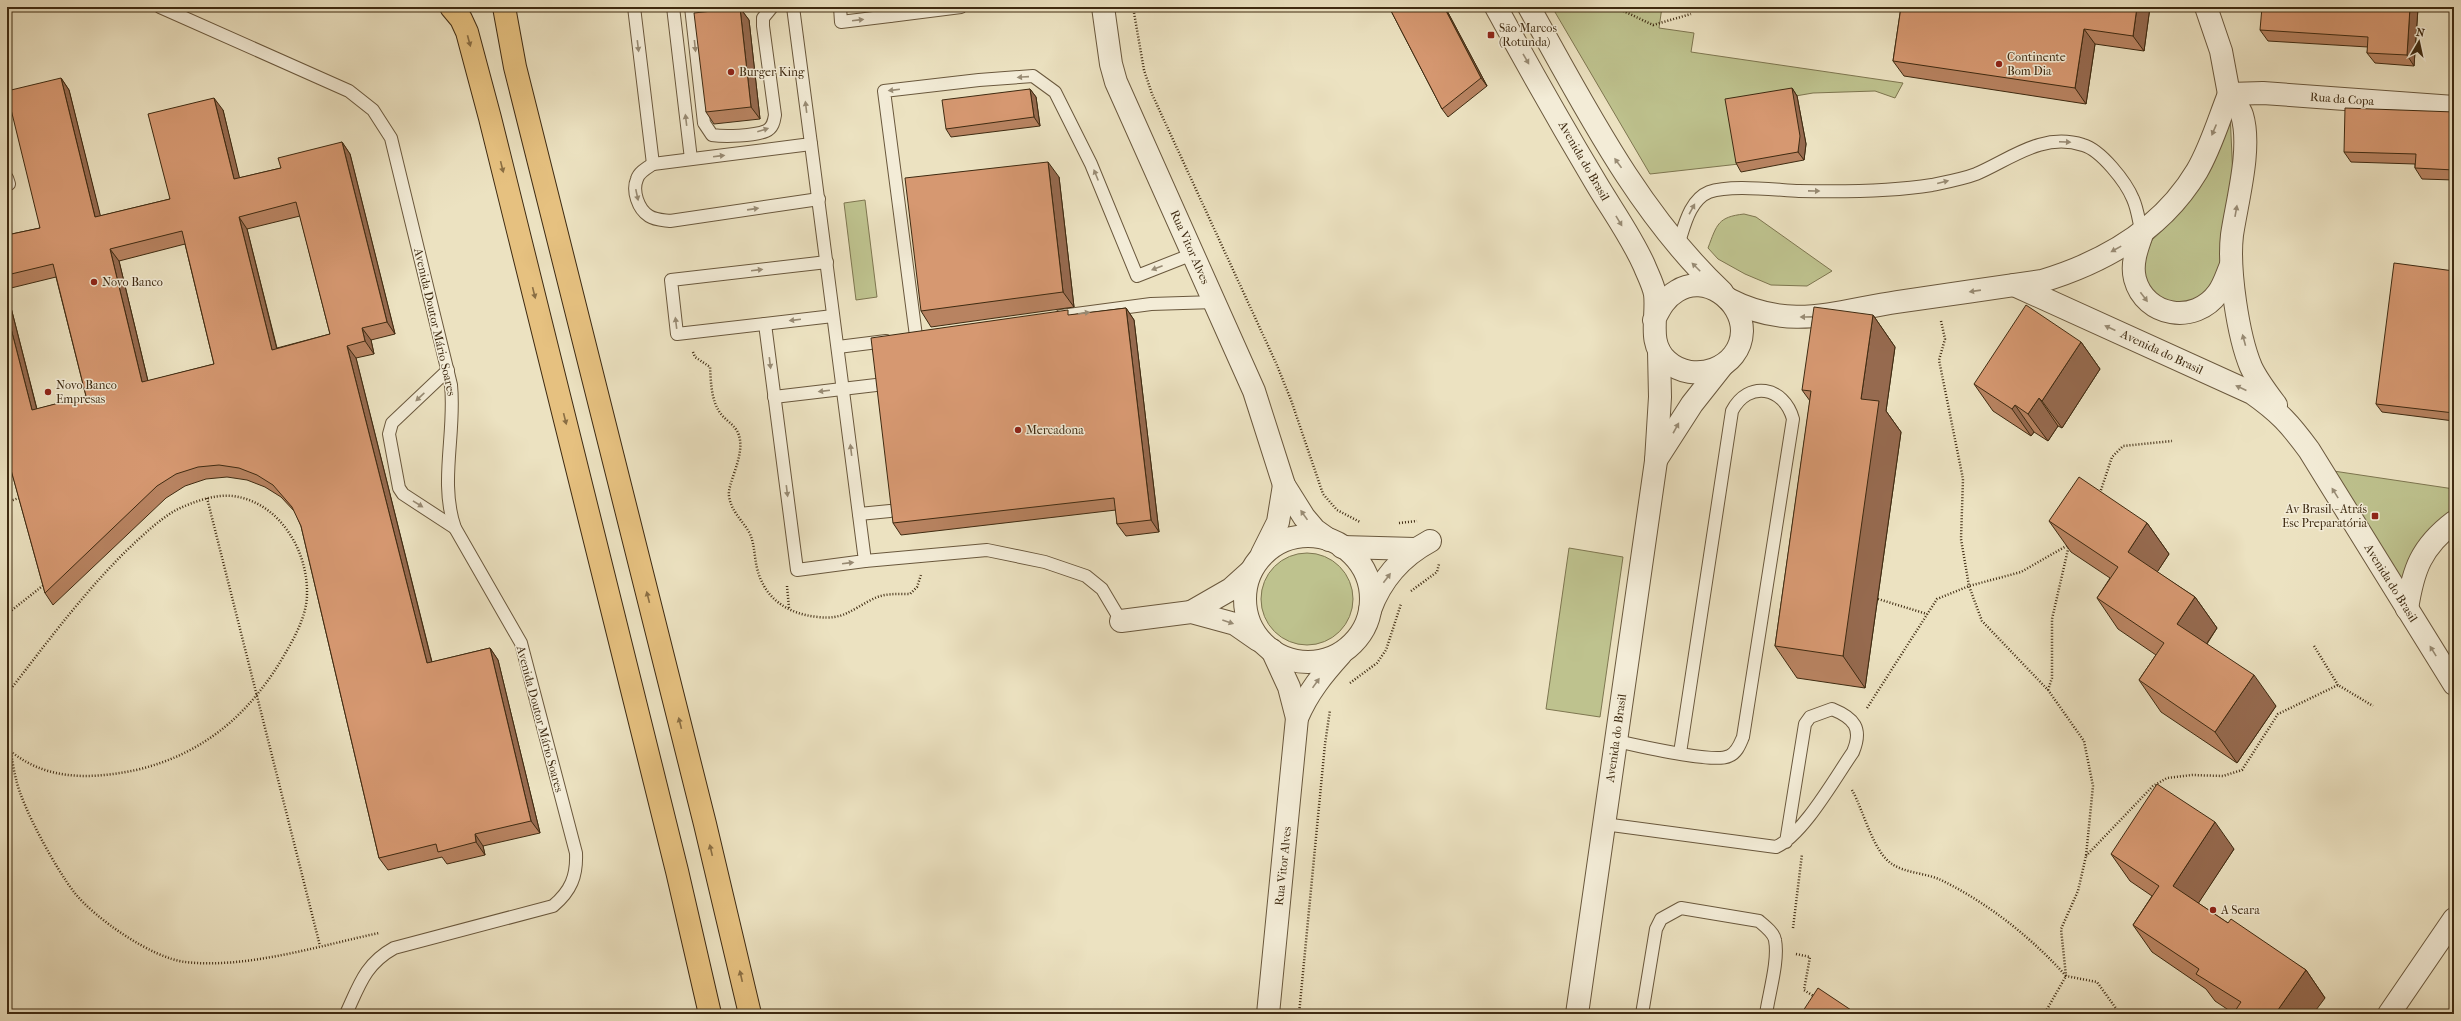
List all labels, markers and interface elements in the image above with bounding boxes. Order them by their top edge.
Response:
one-way arrow [852,17,864,23]
place label: São Marcos (Rotunda) [1499,21,1557,49]
north arrow [2399,22,2439,62]
text: N [2415,26,2426,40]
marker: São Marcos (Rotunda) [1486,30,1496,40]
one-way arrow [466,35,472,47]
one-way arrow [635,40,642,52]
one-way arrow [692,40,698,52]
place label: Continente Bom Dia [2007,50,2066,78]
one-way arrow [1522,54,1529,65]
marker: Continente Bom Dia [1994,59,2004,69]
place label: Burger King [739,65,805,79]
marker: Burger King [726,67,736,77]
one-way arrow [1017,73,1029,80]
one-way arrow [888,87,900,93]
street label: Rua da Copa [2309,90,2375,108]
one-way arrow [803,101,809,113]
one-way arrow [683,114,689,126]
street label: Avenida do Brasil [1555,118,1613,204]
one-way arrow [2211,125,2217,136]
one-way arrow [757,127,769,133]
one-way arrow [2059,139,2072,145]
one-way arrow [713,152,725,159]
one-way arrow [1614,158,1622,169]
one-way arrow [500,160,506,173]
one-way arrow [1092,169,1098,181]
one-way arrow [1937,178,1950,184]
one-way arrow [1808,188,1821,194]
one-way arrow [634,189,640,202]
one-way arrow [1689,203,1696,215]
one-way arrow [2233,205,2239,217]
one-way arrow [746,206,759,212]
street label: Rua Vitor Alves [1167,208,1213,287]
one-way arrow [1615,215,1622,227]
street label: Avenida Doutor Mário Soares [411,246,459,398]
one-way arrow [2110,246,2122,253]
one-way arrow [1691,262,1701,272]
one-way arrow [1150,265,1162,271]
one-way arrow [751,267,763,273]
place label: Novo Banco [102,275,163,289]
marker: Novo Banco [89,277,99,287]
one-way arrow [531,287,537,299]
one-way arrow [1969,288,1982,294]
one-way arrow [2140,292,2148,303]
one-way arrow [1078,310,1090,316]
one-way arrow [1799,314,1812,320]
one-way arrow [672,317,679,329]
one-way arrow [789,317,801,324]
one-way arrow [2104,325,2115,331]
street label: Avenida do Brasil [2118,326,2206,377]
one-way arrow [2241,334,2247,346]
one-way arrow [767,356,773,369]
place label: Novo Banco Empresas [56,378,117,406]
one-way arrow [2235,385,2246,391]
marker: Novo Banco Empresas [43,387,53,397]
one-way arrow [818,388,830,394]
one-way arrow [415,392,425,401]
one-way arrow [562,413,568,425]
one-way arrow [1673,422,1680,434]
place label: Mercadona [1026,423,1084,437]
marker: Mercadona [1013,425,1023,435]
one-way arrow [848,444,854,456]
one-way arrow [784,485,790,498]
one-way arrow [2331,487,2338,499]
one-way arrow [412,501,423,508]
place label: Av Brasil - Atrás Esc Preparatória [2282,502,2368,530]
one-way arrow [1300,510,1308,520]
marker: Av Brasil - Atrás Esc Preparatória [2370,511,2380,521]
street label: Avenida do Brasil [2361,541,2421,625]
one-way arrow [842,560,854,566]
one-way arrow [1383,573,1391,584]
one-way arrow [645,591,651,603]
one-way arrow [1222,619,1234,625]
street label: Avenida Doutor Mário Soares [513,643,566,794]
one-way arrow [2430,645,2437,657]
one-way arrow [1312,678,1320,689]
street label: Avenida do Brasil [1603,692,1629,784]
one-way arrow [676,717,682,730]
street label: Rua Vitor Alves [1272,825,1294,906]
one-way arrow [708,843,714,855]
place label: A Seara [2220,903,2260,917]
marker: A Seara [2208,905,2218,915]
one-way arrow [738,970,744,982]

